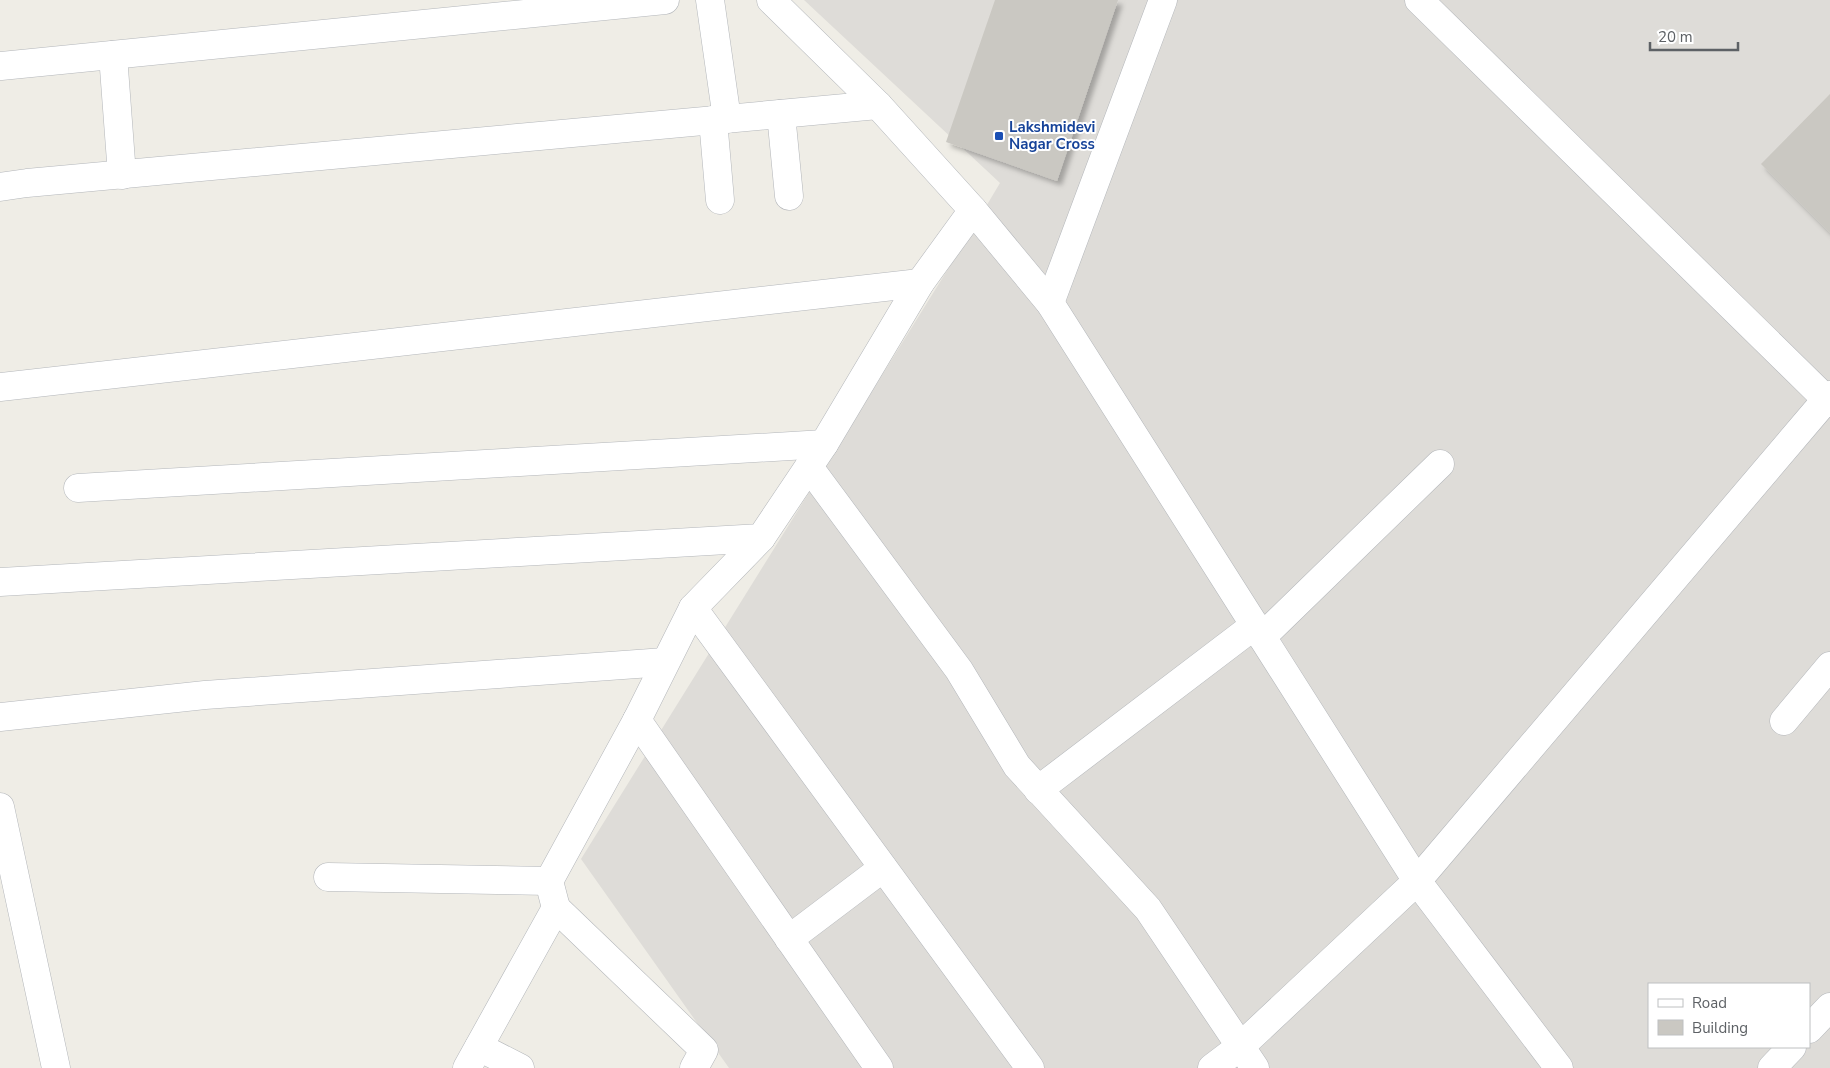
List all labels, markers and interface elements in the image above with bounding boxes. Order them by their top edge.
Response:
scale bar [1650,20,1738,52]
text: 20 m [1658,27,1693,47]
place label: Lakshmidevi Nagar Cross [1009,117,1095,154]
marker: Lakshmidevi Nagar Cross [993,130,1005,142]
legend [1648,983,1810,1048]
text: Road [1692,993,1727,1013]
text: Building [1692,1018,1748,1038]

